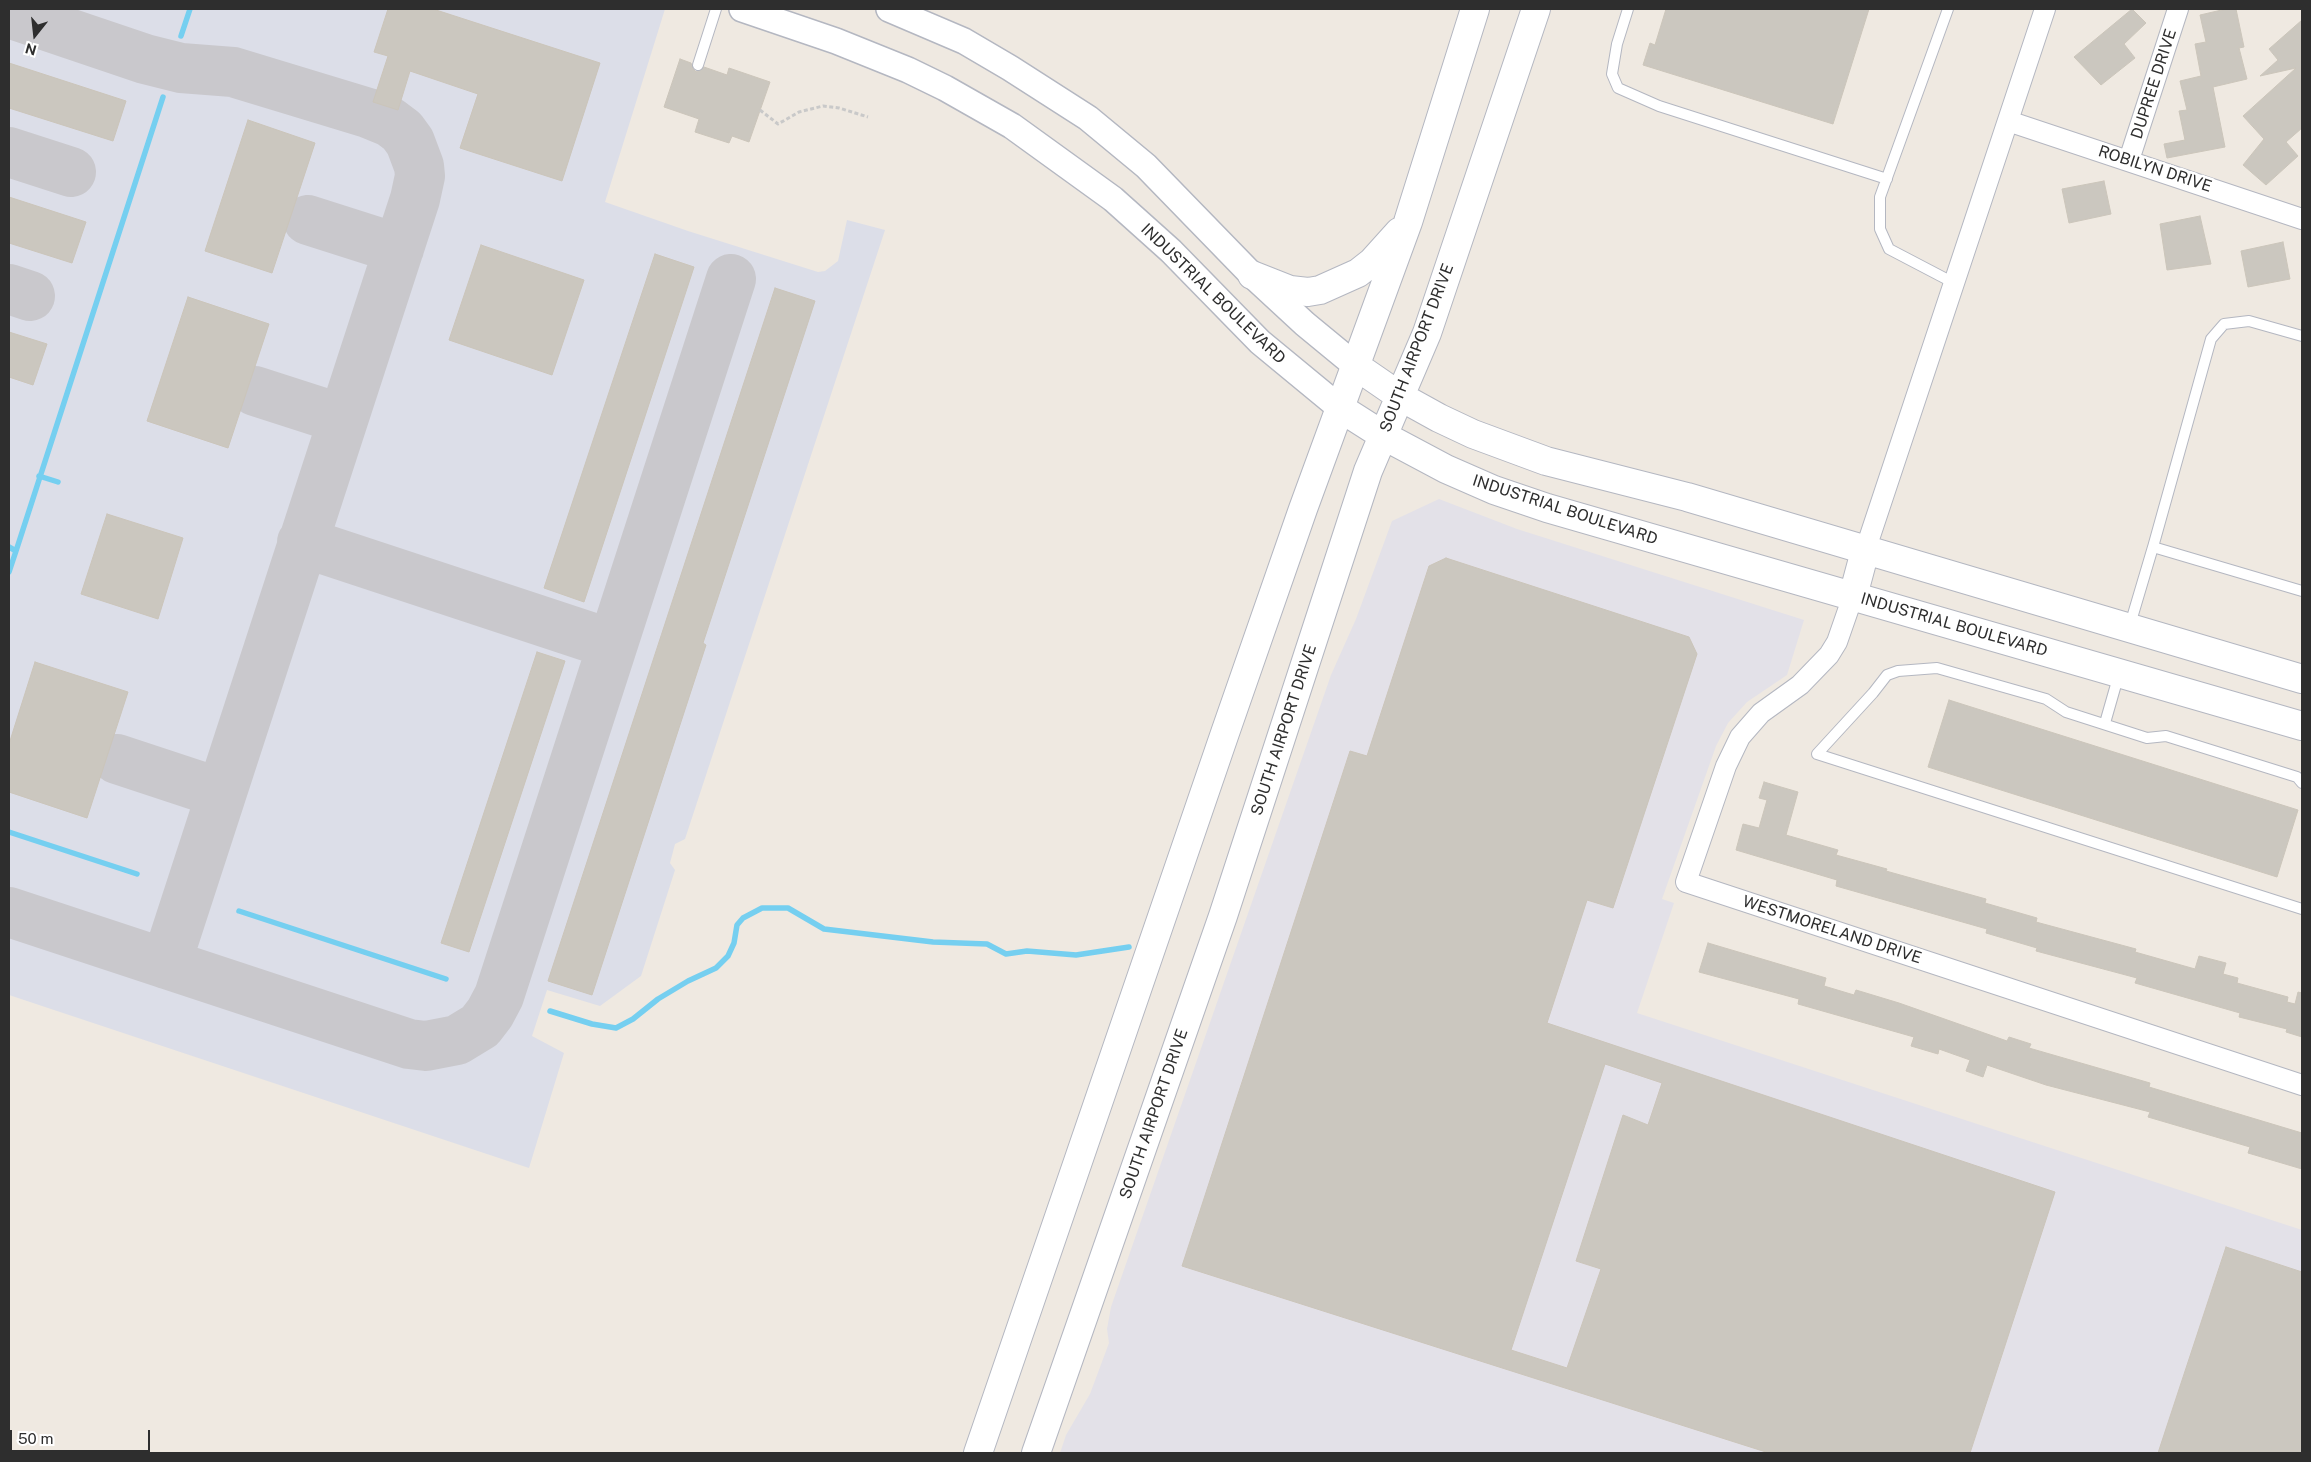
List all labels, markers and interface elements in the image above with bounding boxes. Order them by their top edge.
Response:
north arrow [10,10,60,60]
street label: DUPREE DRIVE [2127,27,2181,141]
text: N [23,40,38,59]
street label: ROBILYN DRIVE [2096,142,2214,196]
street label: INDUSTRIAL BOULEVARD [1137,220,1289,368]
street label: SOUTH AIRPORT DRIVE [1376,261,1458,435]
street label: INDUSTRIAL BOULEVARD [1470,471,1660,549]
street label: INDUSTRIAL BOULEVARD [1858,589,2050,661]
street label: SOUTH AIRPORT DRIVE [1247,642,1321,818]
street label: WESTMORELAND DRIVE [1740,892,1924,968]
street label: SOUTH AIRPORT DRIVE [1116,1026,1192,1202]
scale bar [12,1420,152,1452]
text: 50 m [18,1430,53,1447]

